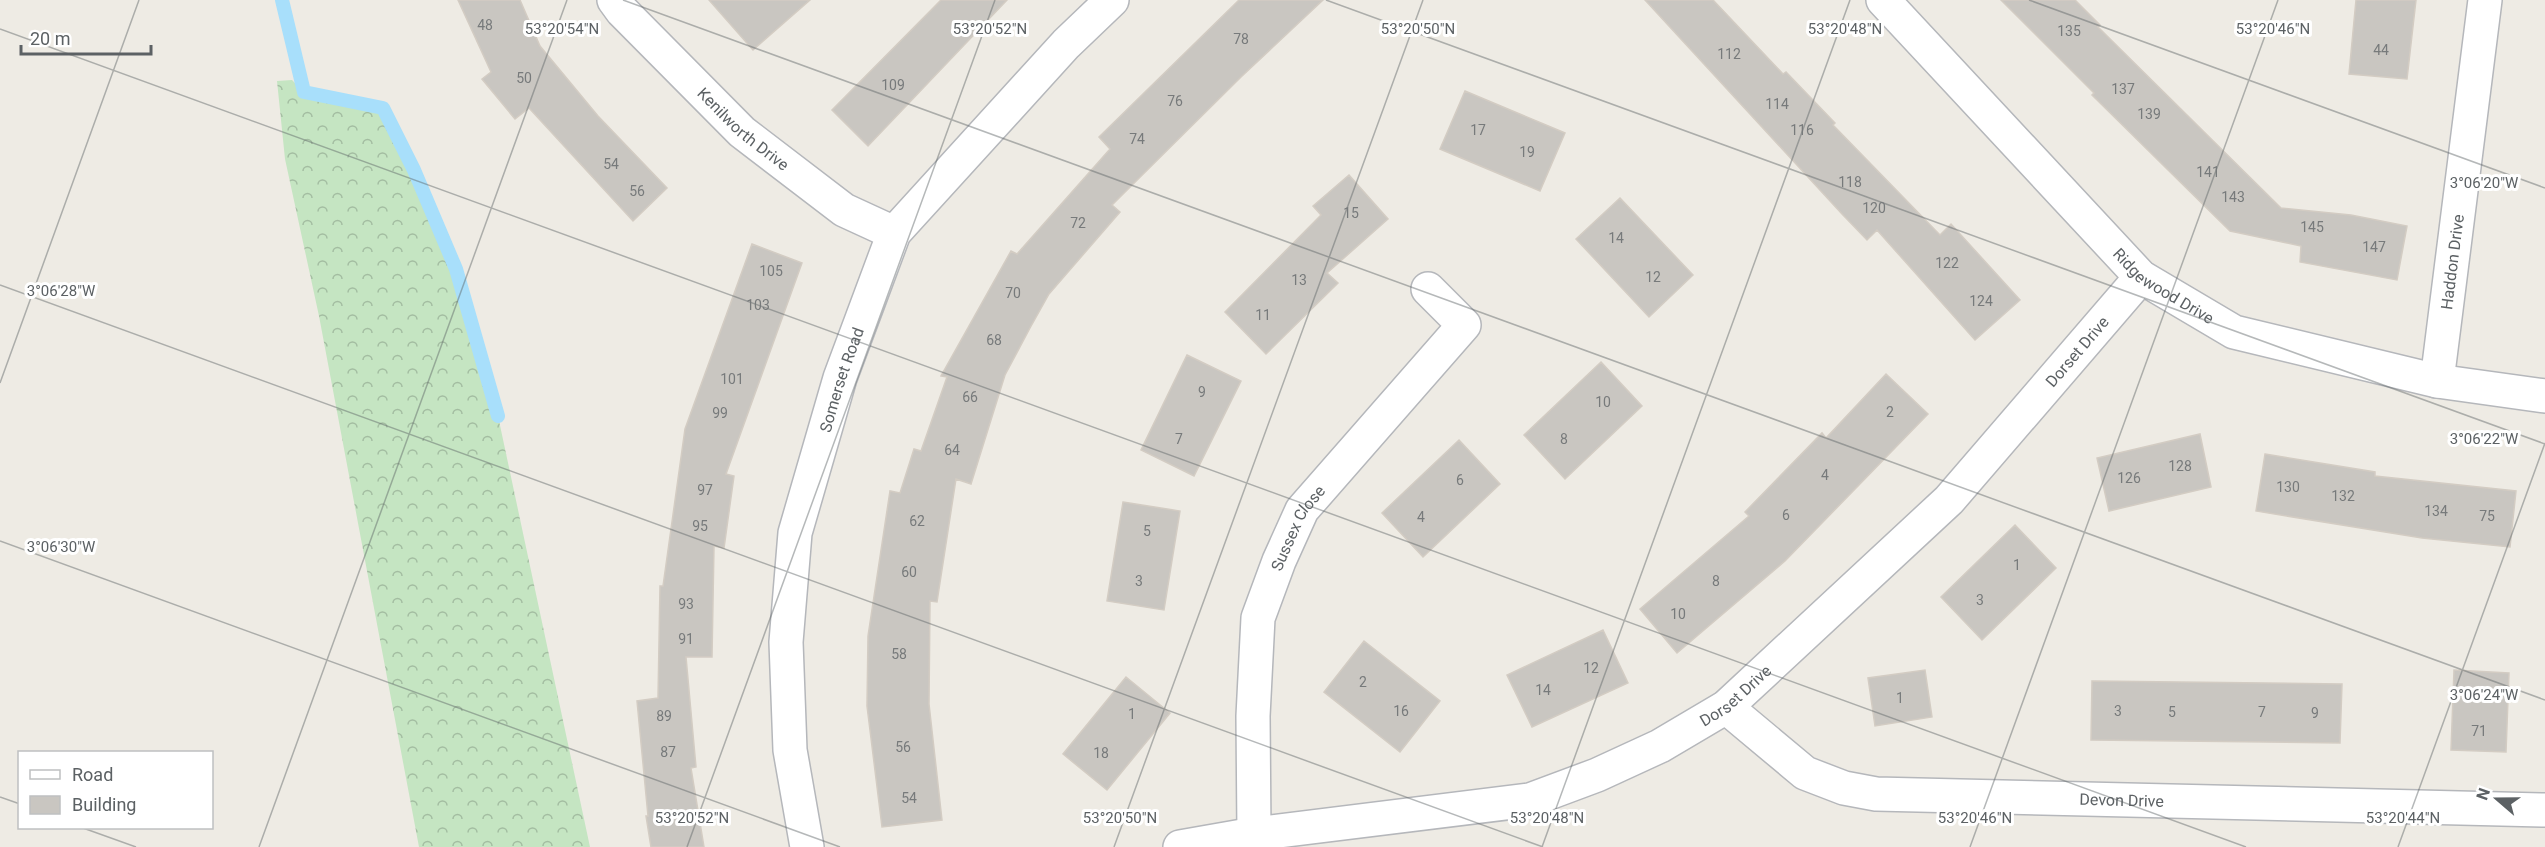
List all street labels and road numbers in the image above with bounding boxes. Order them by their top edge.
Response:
street label: Kenilworth Drive [694,83,793,174]
street label: Haddon Drive [2437,213,2467,311]
street label: Ridgewood Drive [2109,244,2217,328]
street label: Dorset Drive [2041,312,2112,391]
street label: Somerset Road [815,325,868,434]
street label: Sussex Close [1267,481,1329,573]
street label: Dorset Drive [1696,661,1775,730]
street label: Devon Drive [2079,789,2164,810]

